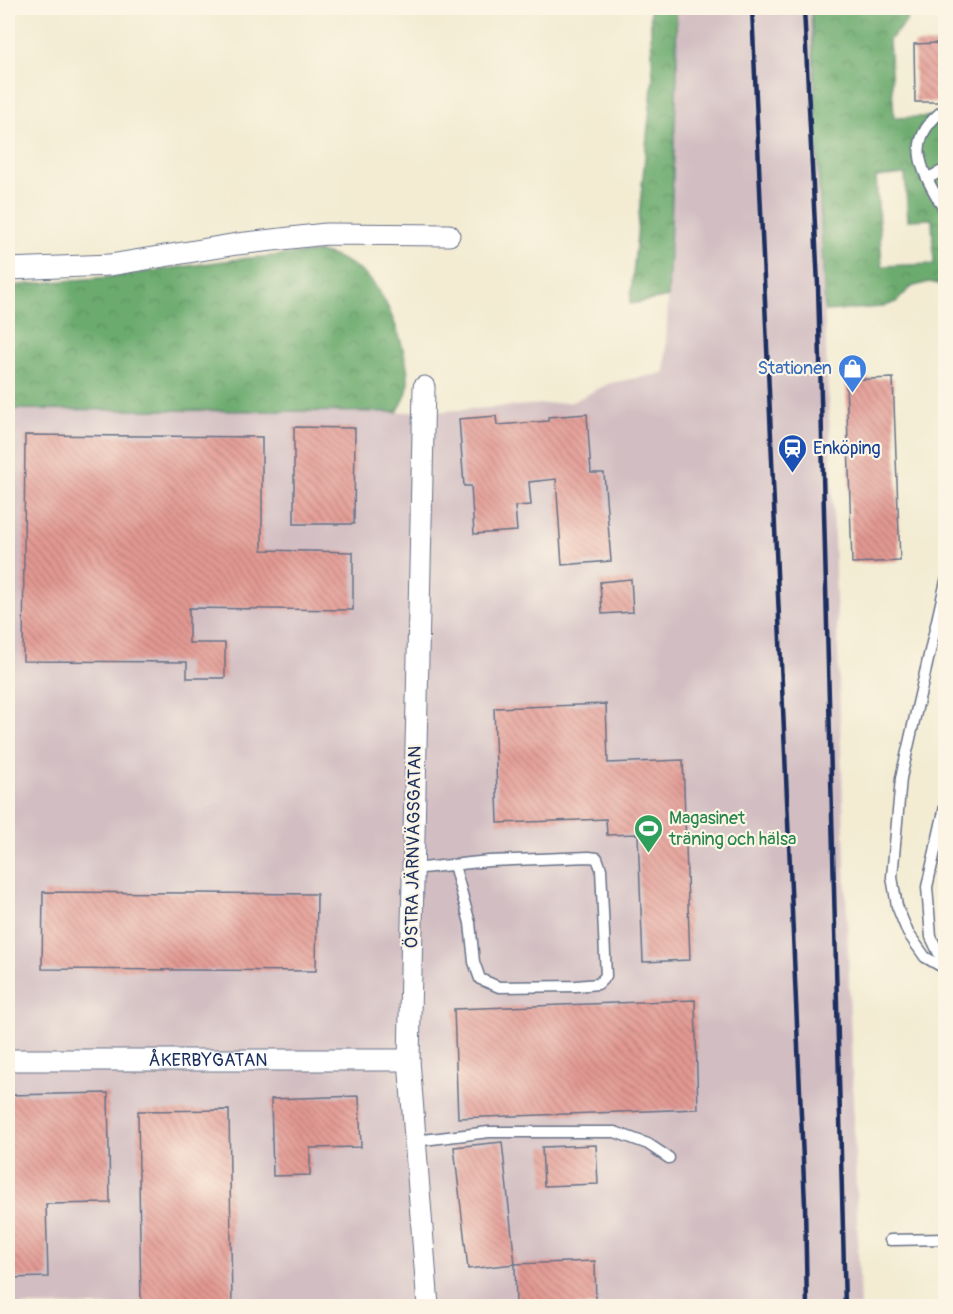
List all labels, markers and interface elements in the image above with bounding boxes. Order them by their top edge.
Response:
shop icon: Stationen [837,352,869,394]
place label: Stationen [758,357,832,380]
station icon: Enköping [776,432,808,474]
place label: Enköping [813,437,881,460]
street label: ÖSTRA JÄRNVÄGSGATAN [400,745,427,949]
place label: Magasinet träning och hälsa [668,807,796,851]
sports icon: Magasinet träning och hälsa [632,812,664,854]
street label: ÅKERBYGATAN [149,1048,267,1072]

